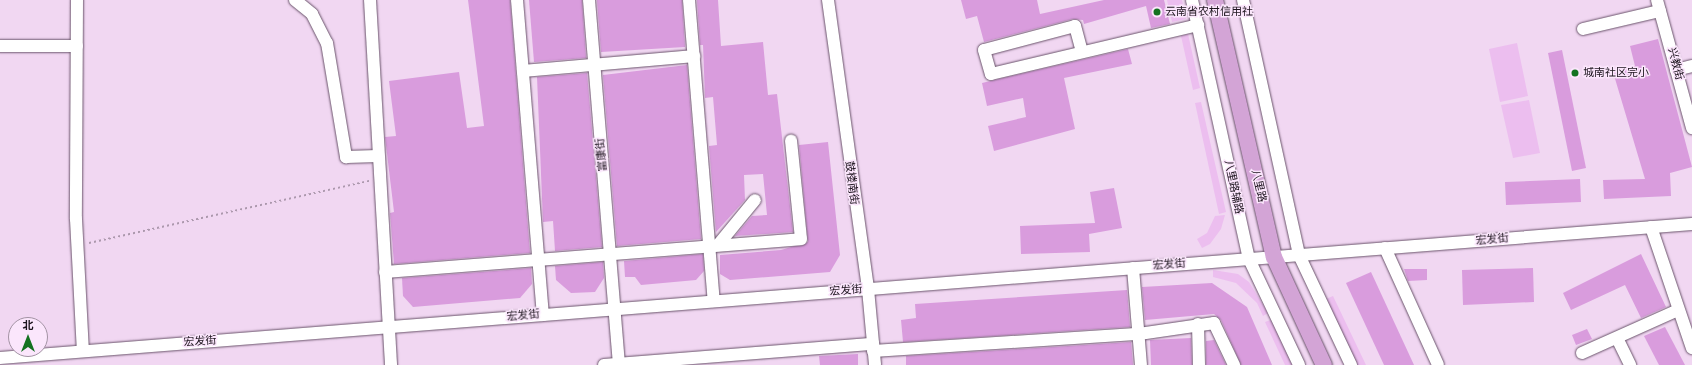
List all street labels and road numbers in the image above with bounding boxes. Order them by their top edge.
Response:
street label: 兴教街 [1664,46,1686,82]
street label: 富康街 [594,138,610,172]
street label: 八里路辅路 [1221,159,1245,215]
street label: 鼓楼南街 [842,160,860,206]
street label: 八里路 [1248,168,1268,204]
street label: 宏发街 [1475,232,1509,248]
street label: 宏发街 [1152,257,1186,273]
street label: 宏发街 [829,283,863,299]
street label: 宏发街 [506,308,540,324]
street label: 宏发街 [183,334,217,350]

